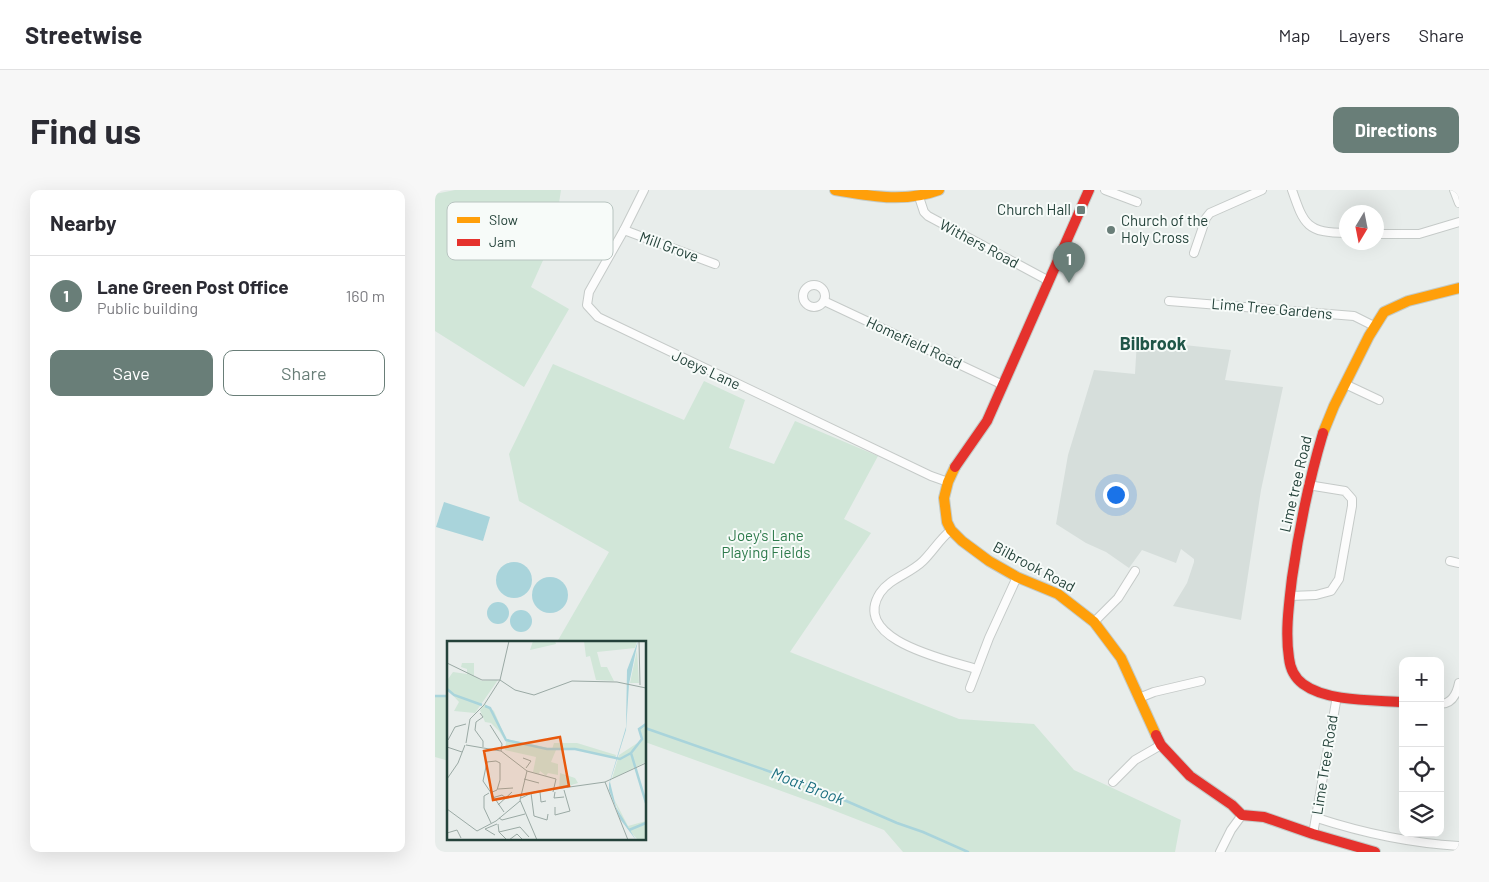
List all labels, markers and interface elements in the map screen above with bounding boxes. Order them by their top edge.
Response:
text: Streetwise [25,20,142,49]
text: Map [1278,24,1310,46]
text: Layers [1338,24,1391,46]
text: Share [1419,24,1464,46]
button: Directions [1333,107,1459,153]
text: Find us [30,109,141,151]
place label: Church Hall [997,200,1071,218]
legend [447,202,613,260]
marker: Church Hall [1075,204,1087,216]
north arrow [1339,205,1384,250]
text: Nearby [50,210,116,235]
text: Slow [489,211,518,228]
place label: Church of the Holy Cross [1121,211,1208,246]
street label: Withers Road [937,215,1022,272]
marker: Church of the Holy Cross [1105,224,1117,236]
street label: Mill Grove [637,227,701,265]
text: Jam [489,233,516,250]
pin: 1 [1053,242,1085,283]
text: Lane Green Post Office [97,275,289,298]
text: 1 [63,286,69,305]
text: 160 m [346,286,385,305]
street label: Lime Tree Gardens [1211,294,1333,322]
text: Public building [97,298,198,317]
street label: Homefield Road [864,312,965,372]
district label: Bilbrook [1120,332,1187,354]
street label: Joeys Lane [669,345,744,393]
button: Save [50,350,213,396]
button: Share [223,350,385,396]
street label: Lime tree Road [1275,434,1315,534]
your location [1103,482,1129,508]
park label: Joey's Lane Playing Fields [722,526,810,561]
street label: Bilbrook Road [990,537,1079,595]
inset map [447,641,646,840]
map controls [1399,657,1444,837]
button: + [1399,657,1444,702]
button: − [1399,702,1444,747]
street label: Lime Tree Road [1307,714,1341,816]
button: locate [1399,747,1444,792]
water label: Moat Brook [769,763,848,808]
button: layers [1399,792,1444,837]

